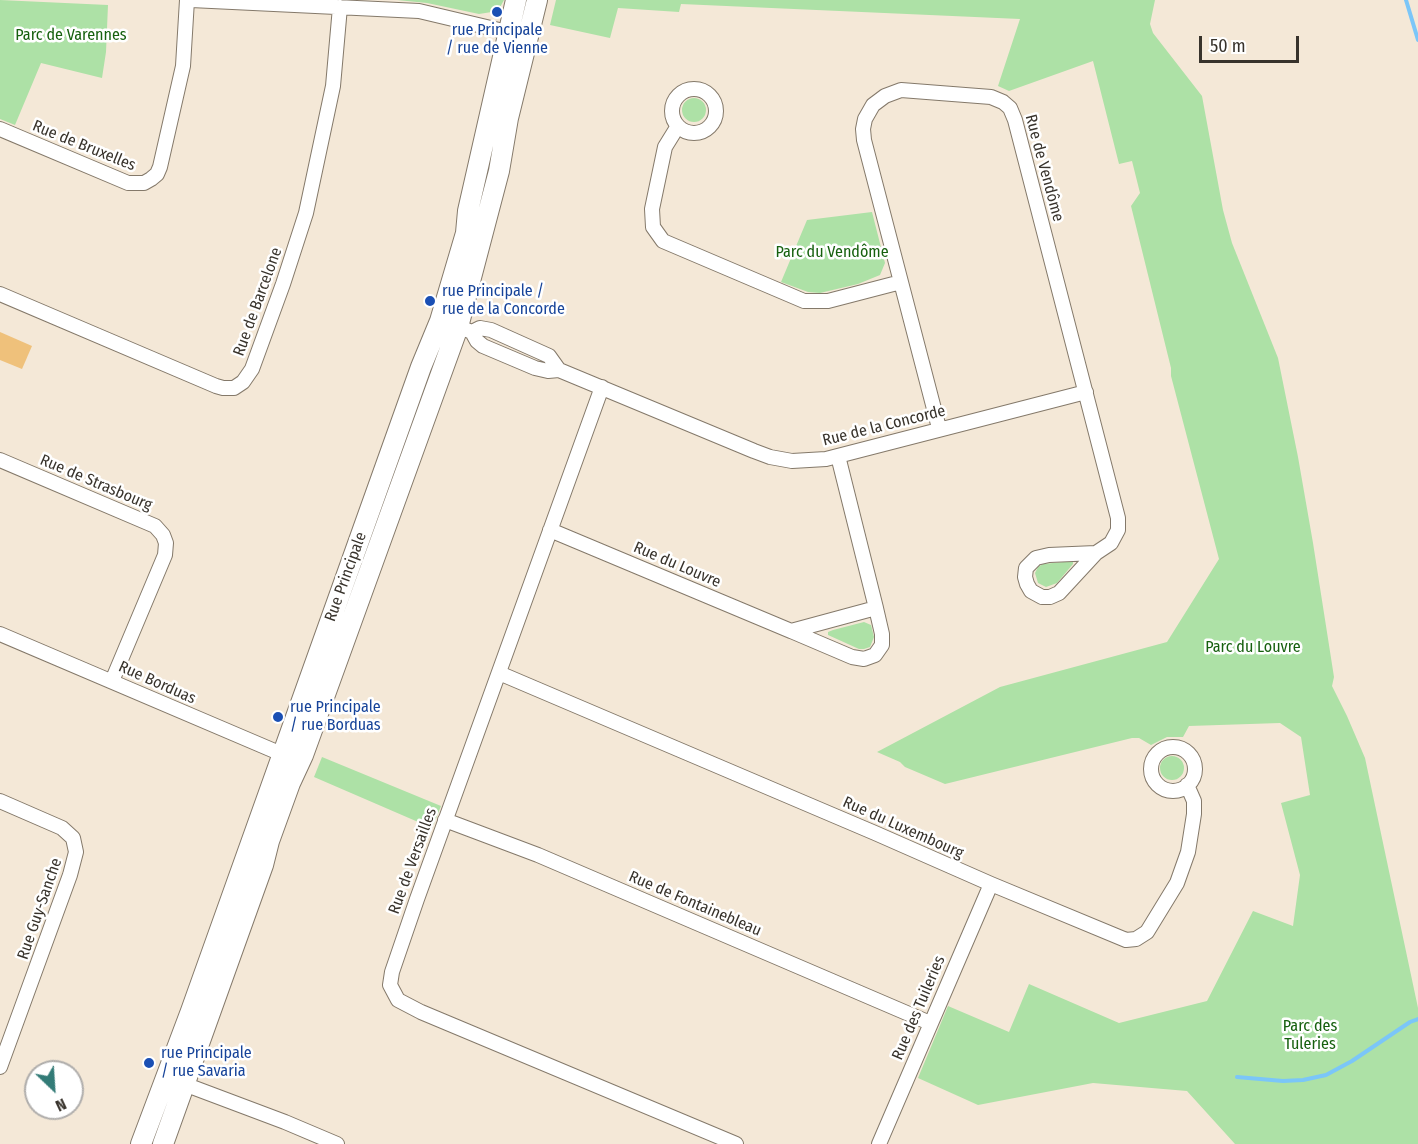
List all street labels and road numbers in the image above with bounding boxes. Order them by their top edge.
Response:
street label: Rue de Vendôme [1020,112,1068,224]
street label: Rue de Bruxelles [30,117,138,175]
street label: Rue de Barcelone [229,245,287,359]
street label: Rue de la Concorde [821,401,947,451]
street label: Rue de Strasbourg [37,451,155,515]
street label: Rue Principale [321,530,371,624]
street label: Rue du Louvre [630,538,724,592]
street label: Rue Borduas [115,657,199,709]
street label: Rue du Luxembourg [840,793,966,863]
street label: Rue de Versailles [385,805,441,917]
street label: Rue Guy-Sanche [14,856,66,962]
street label: Rue de Fontainebleau [626,867,764,941]
street label: Rue des Tuileries [888,953,950,1063]

